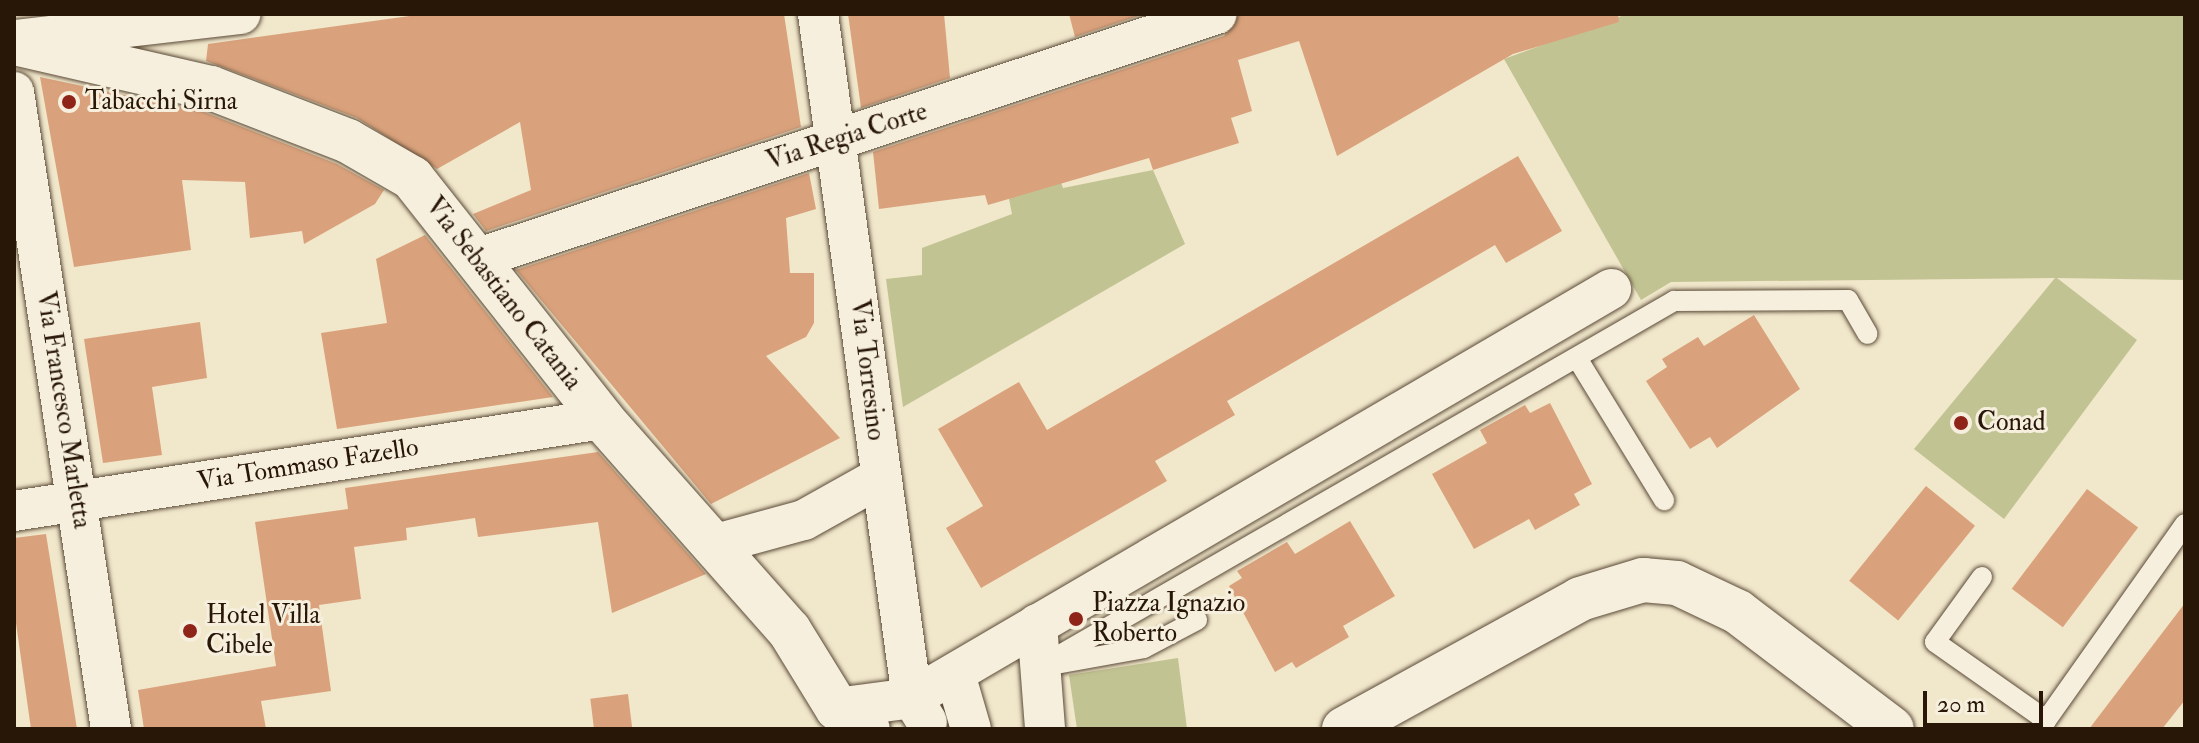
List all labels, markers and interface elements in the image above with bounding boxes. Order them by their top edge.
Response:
place label: Tabacchi Sirna [85,86,238,118]
marker: Tabacchi Sirna [60,93,78,111]
street label: Via Regia Corte [763,96,931,178]
street label: Via Sebastiano Catania [418,191,588,397]
street label: Via Francesco Marletta [29,289,97,531]
street label: Via Torresino [843,298,891,442]
place label: Conad [1977,407,2045,439]
marker: Conad [1952,414,1970,432]
street label: Via Tommaso Fazello [195,432,421,498]
place label: Piazza Ignazio Roberto [1092,588,1245,650]
place label: Hotel Villa Cibele [206,600,320,662]
marker: Piazza Ignazio Roberto [1067,610,1085,628]
marker: Hotel Villa Cibele [181,622,199,640]
scale bar [1927,675,2047,725]
text: 20 m [1937,689,1985,720]

